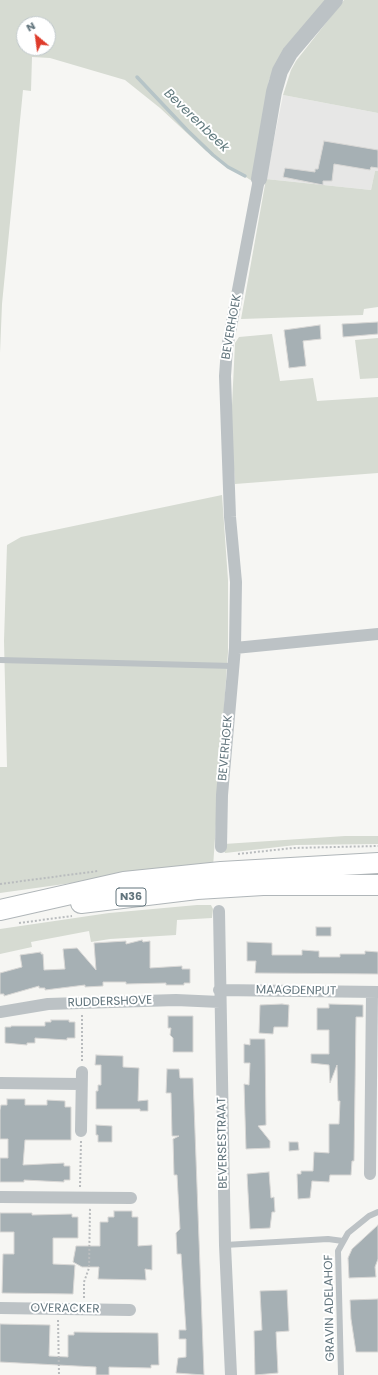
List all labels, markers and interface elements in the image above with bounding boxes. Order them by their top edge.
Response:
north arrow [16,16,56,56]
text: N [23,17,38,35]
water label: Beverenbeek [160,86,232,156]
street label: BEVERHOEK [219,293,245,361]
street label: BEVERHOEK [216,714,236,782]
road number: N36 [116,888,146,906]
street label: MAAGDENPUT [256,983,336,999]
street label: RUDDERSHOVE [67,993,153,1011]
street label: BEVERSESTRAAT [215,1097,231,1189]
street label: GRAVIN ADELAHOF [322,1254,338,1362]
street label: OVERACKER [30,1301,100,1317]

